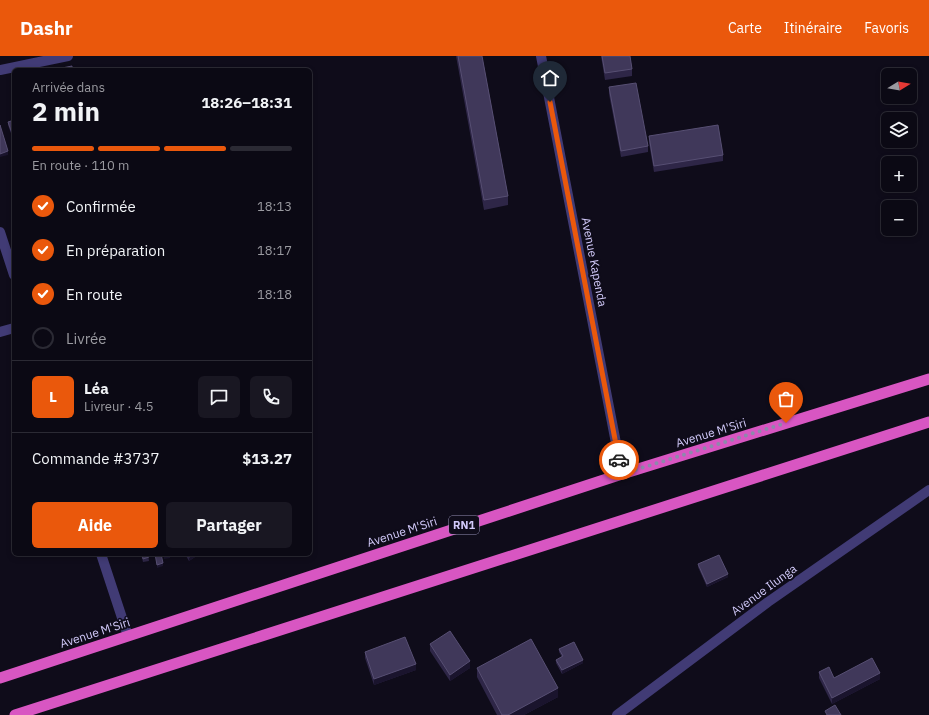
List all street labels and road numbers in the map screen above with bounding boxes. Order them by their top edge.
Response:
street label: Avenue Kapenda [578,216,611,308]
street label: Avenue M'Siri [674,415,748,450]
street label: Avenue M'Siri [365,513,439,550]
road number: RN1 [449,516,479,534]
street label: Avenue Ilunga [728,560,800,618]
street label: Avenue M'Siri [58,614,132,651]

